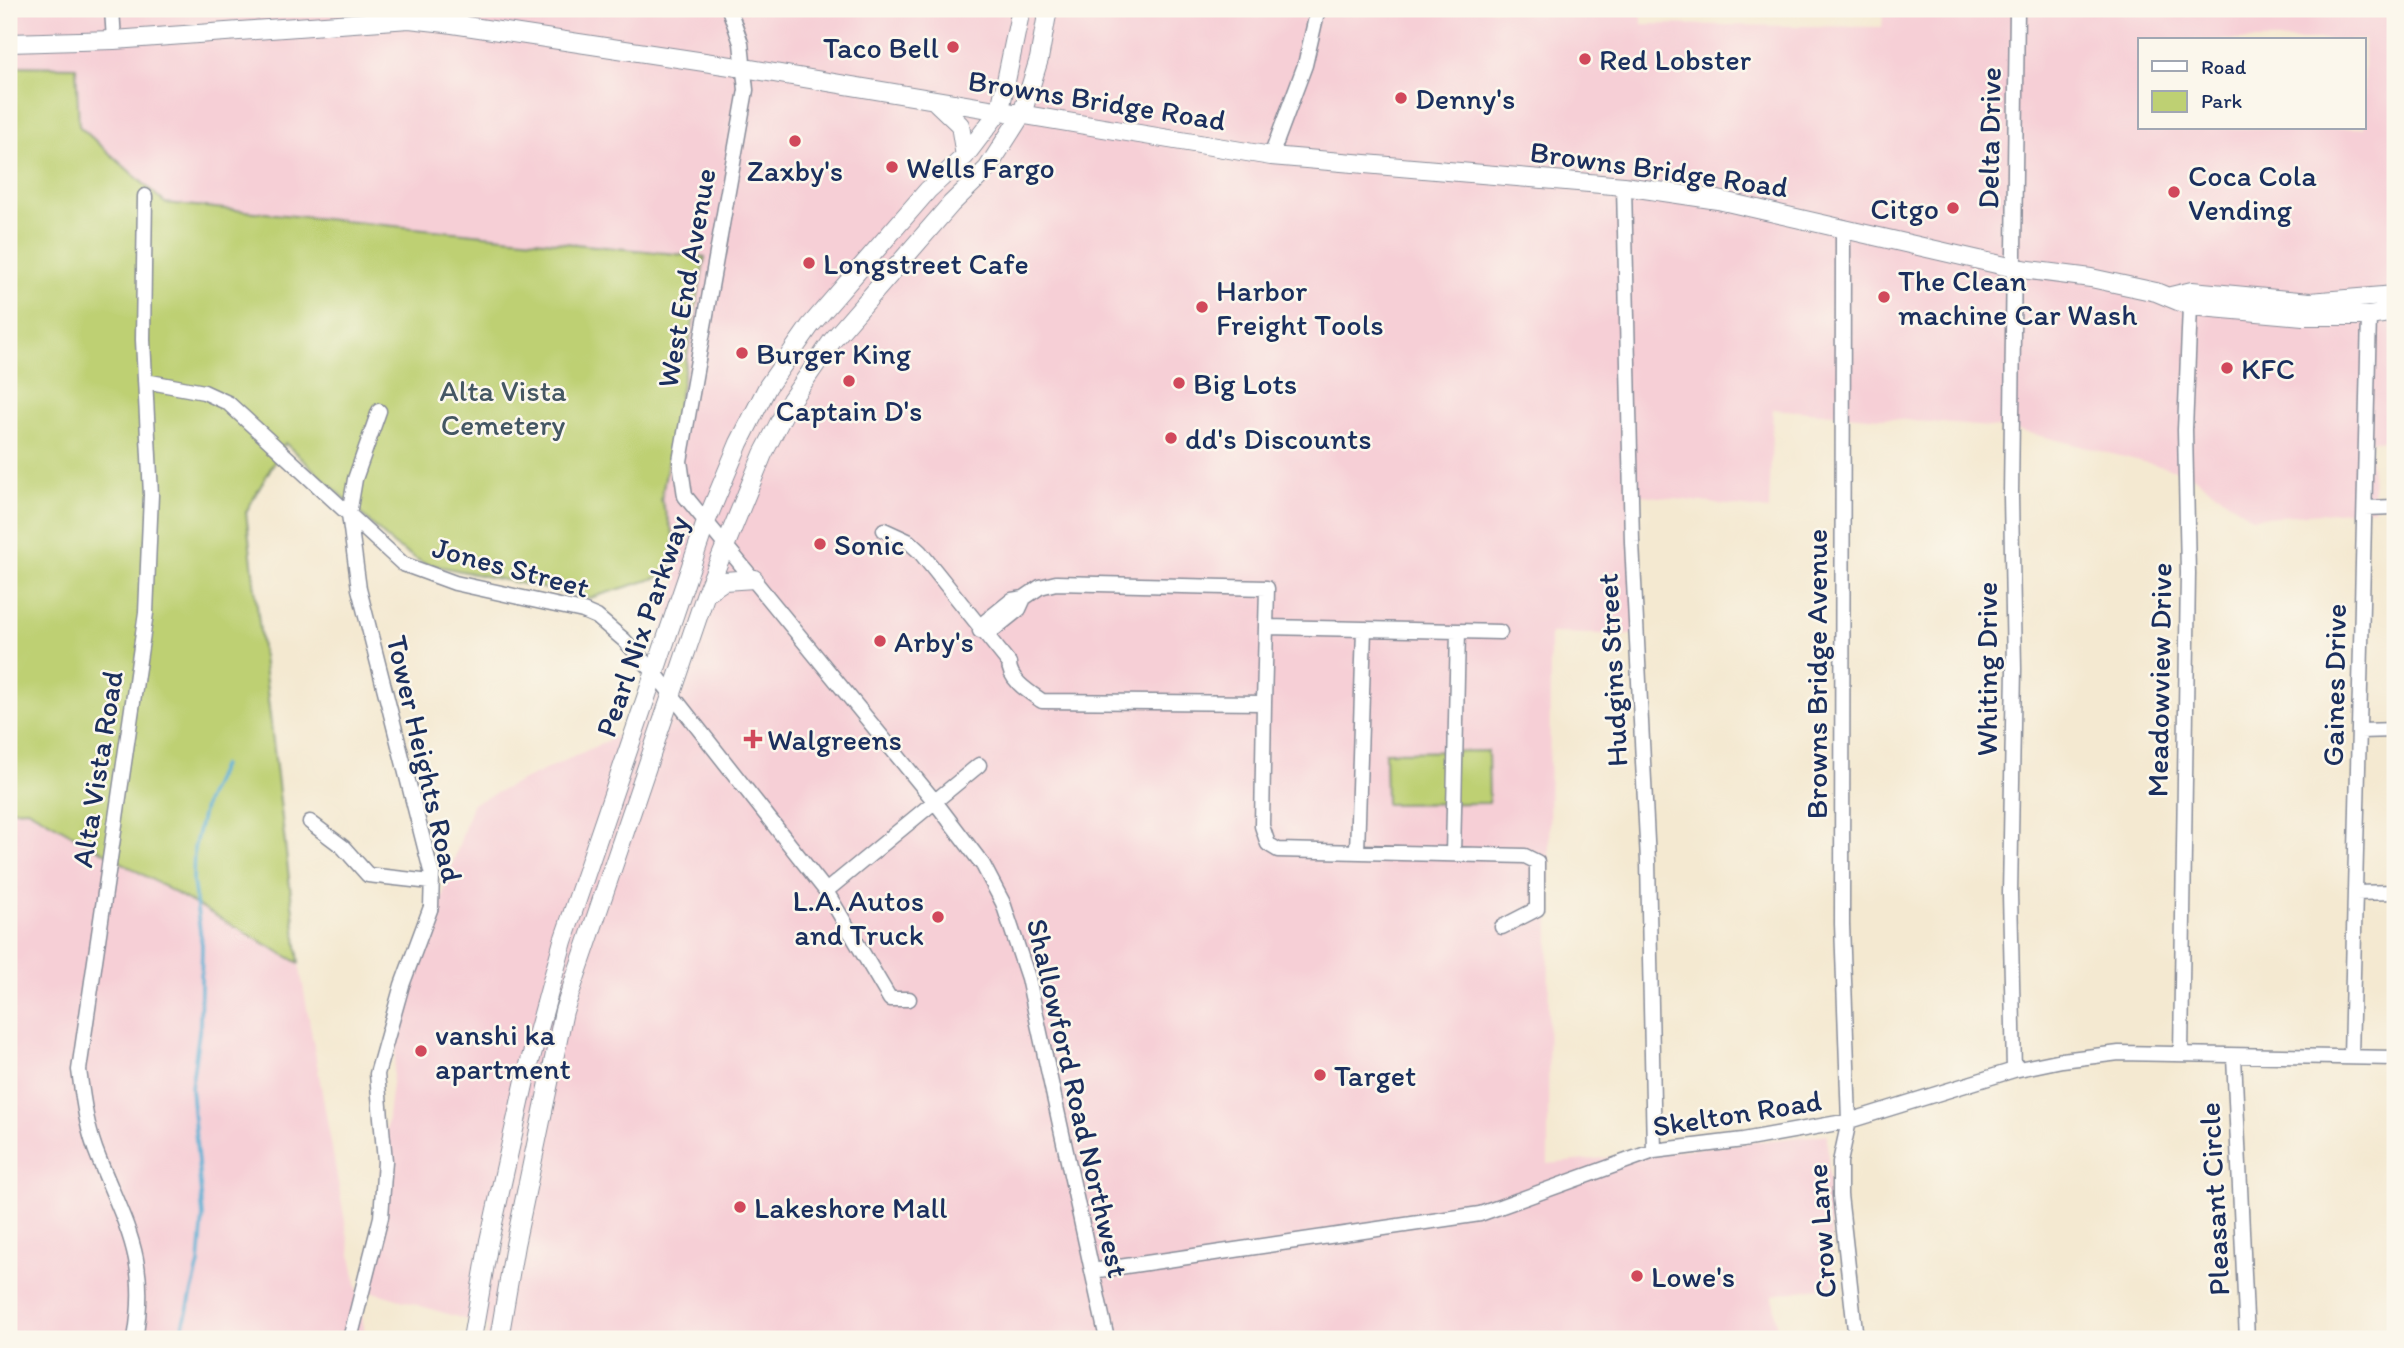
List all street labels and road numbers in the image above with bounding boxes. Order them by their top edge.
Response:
street label: Browns Bridge Road [966,61,1228,139]
street label: Delta Drive [1969,67,2009,209]
street label: Browns Bridge Road [1528,133,1790,205]
street label: West End Avenue [648,165,724,391]
street label: Pearl Nix Parkway [587,510,697,742]
street label: Jones Street [429,528,593,606]
street label: Browns Bridge Avenue [1798,529,1835,819]
street label: Meadowview Drive [2138,562,2180,798]
street label: Hudgins Street [1588,572,1636,768]
street label: Whiting Drive [1968,582,2005,756]
street label: Gaines Drive [2314,603,2354,767]
street label: Tower Heights Road [379,632,472,887]
street label: Alta Vista Road [63,668,131,870]
street label: Shallowford Road Northwest [1019,915,1137,1281]
street label: Skelton Road [1650,1081,1824,1145]
street label: Pleasant Circle [2190,1101,2238,1297]
street label: Crow Lane [1798,1162,1844,1300]

